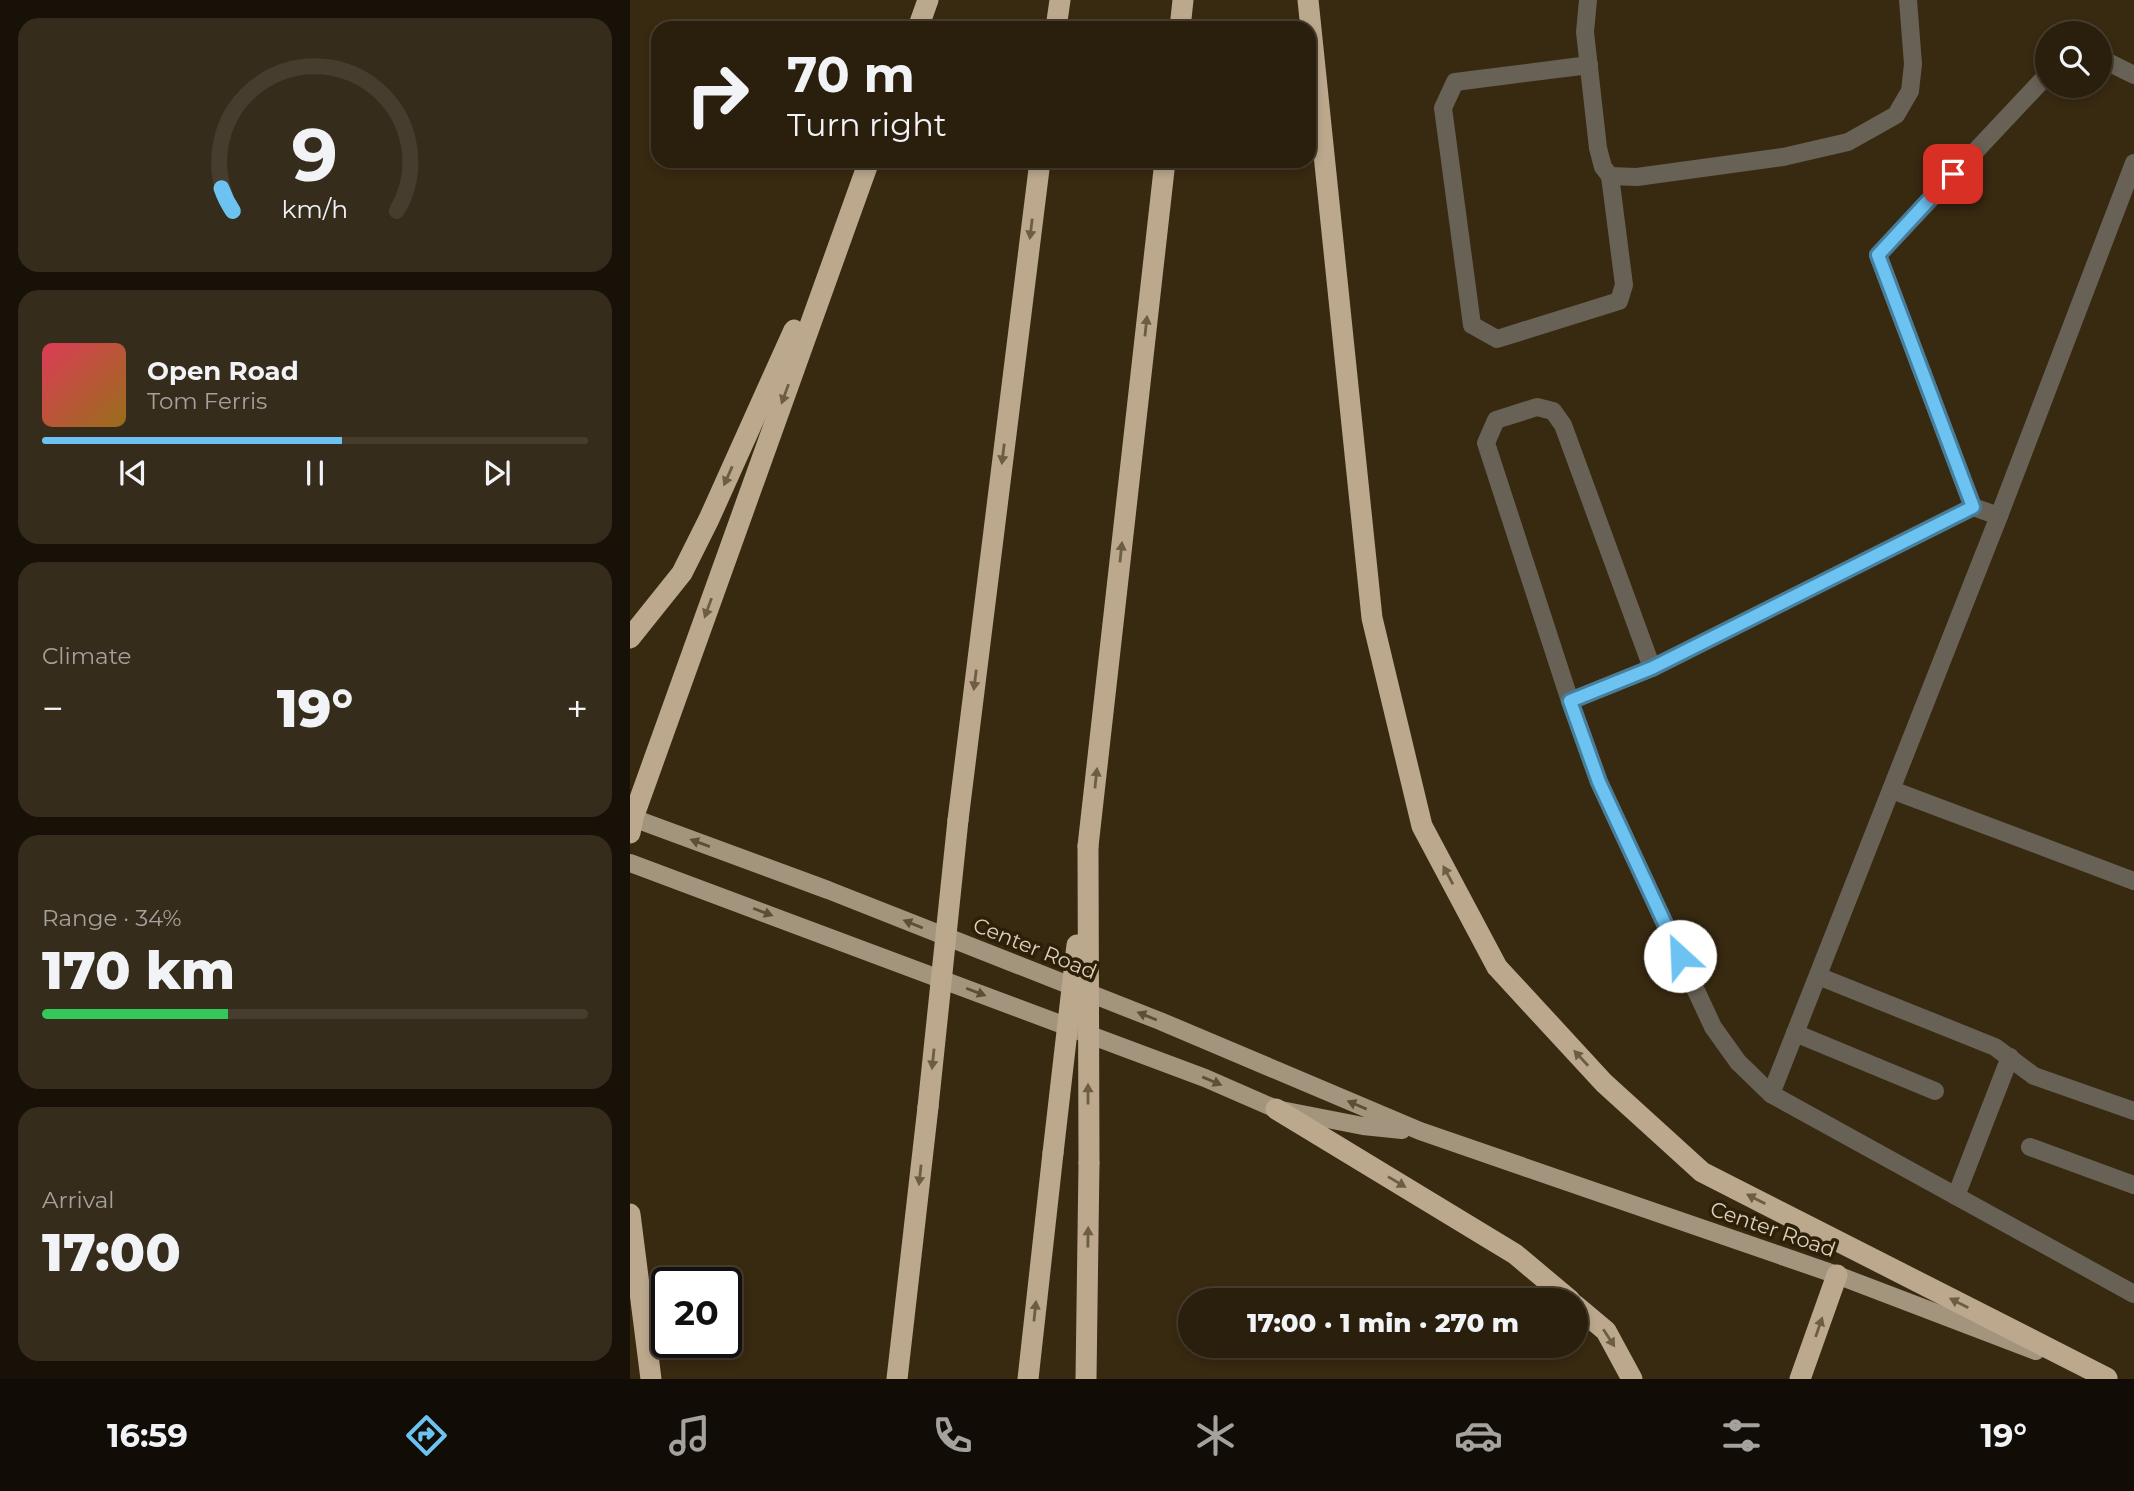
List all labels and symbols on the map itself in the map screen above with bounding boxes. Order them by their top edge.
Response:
pin [1923,144,1983,204]
one-way arrow [1026,218,1037,240]
one-way arrow [1141,315,1152,337]
one-way arrow [779,383,790,404]
one-way arrow [998,444,1009,466]
one-way arrow [722,466,733,487]
one-way arrow [1116,541,1127,563]
one-way arrow [702,597,713,618]
one-way arrow [970,669,981,691]
one-way arrow [1091,767,1102,789]
one-way arrow [690,837,711,848]
one-way arrow [1442,865,1453,885]
one-way arrow [752,907,773,918]
street label: Center Road [970,912,1100,984]
one-way arrow [902,918,923,929]
position arrow [1643,919,1717,993]
one-way arrow [965,987,986,998]
one-way arrow [1137,1011,1158,1022]
one-way arrow [927,1048,938,1070]
one-way arrow [1573,1050,1589,1067]
one-way arrow [1201,1076,1222,1087]
one-way arrow [1082,1083,1094,1105]
one-way arrow [1347,1099,1367,1111]
one-way arrow [914,1164,925,1186]
one-way arrow [1388,1176,1407,1189]
one-way arrow [1746,1194,1766,1205]
street label: Center Road [1707,1196,1839,1262]
one-way arrow [1082,1226,1094,1248]
speed limit sign: 20 [651,1267,742,1358]
one-way arrow [1949,1297,1969,1308]
one-way arrow [1030,1300,1041,1322]
one-way arrow [1813,1316,1824,1337]
one-way arrow [1602,1328,1615,1348]

